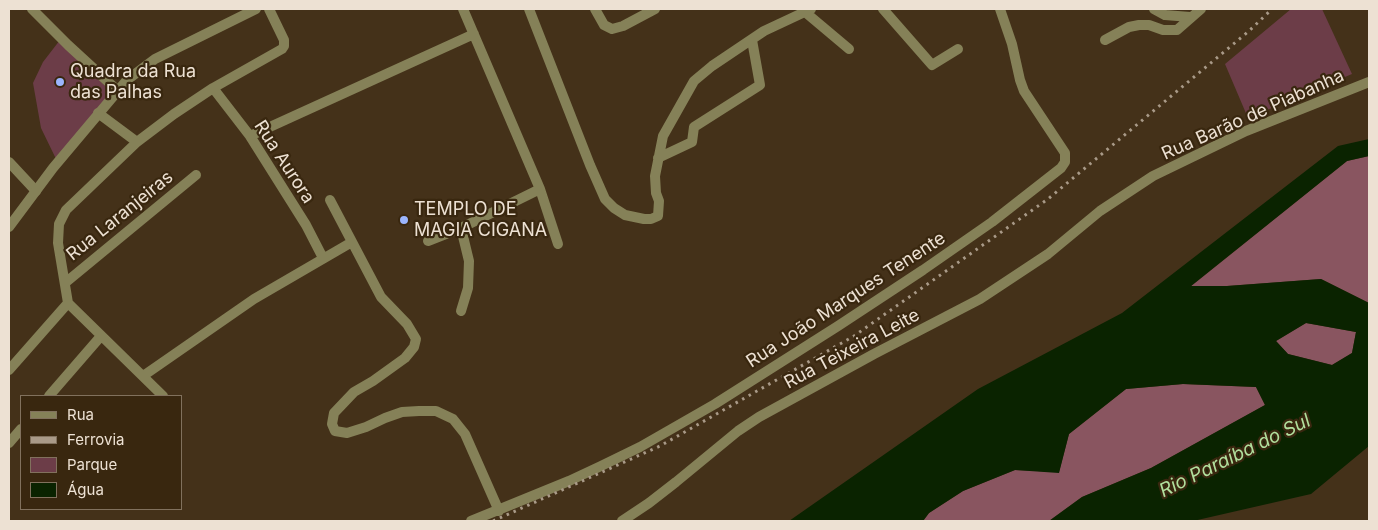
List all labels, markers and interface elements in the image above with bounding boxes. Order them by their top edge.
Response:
place label: Quadra da Rua das Palhas [70,61,196,104]
street label: Rua Barão de Piabanha [1159,65,1347,165]
marker: Quadra da Rua das Palhas [54,76,66,88]
street label: Rua Aurora [249,116,319,208]
street label: Rua Laranjeiras [62,166,178,266]
place label: TEMPLO DE MAGIA CIGANA [414,199,547,242]
marker: TEMPLO DE MAGIA CIGANA [398,214,410,226]
street label: Rua João Marques Tenente [742,228,950,372]
street label: Rua Teixeira Leite [781,304,923,394]
legend [20,395,182,510]
text: Rua [67,405,94,424]
water label: Rio Paraíba do Sul [1156,409,1314,503]
text: Ferrovia [67,430,124,449]
text: Parque [67,455,117,474]
text: Água [67,480,104,499]

